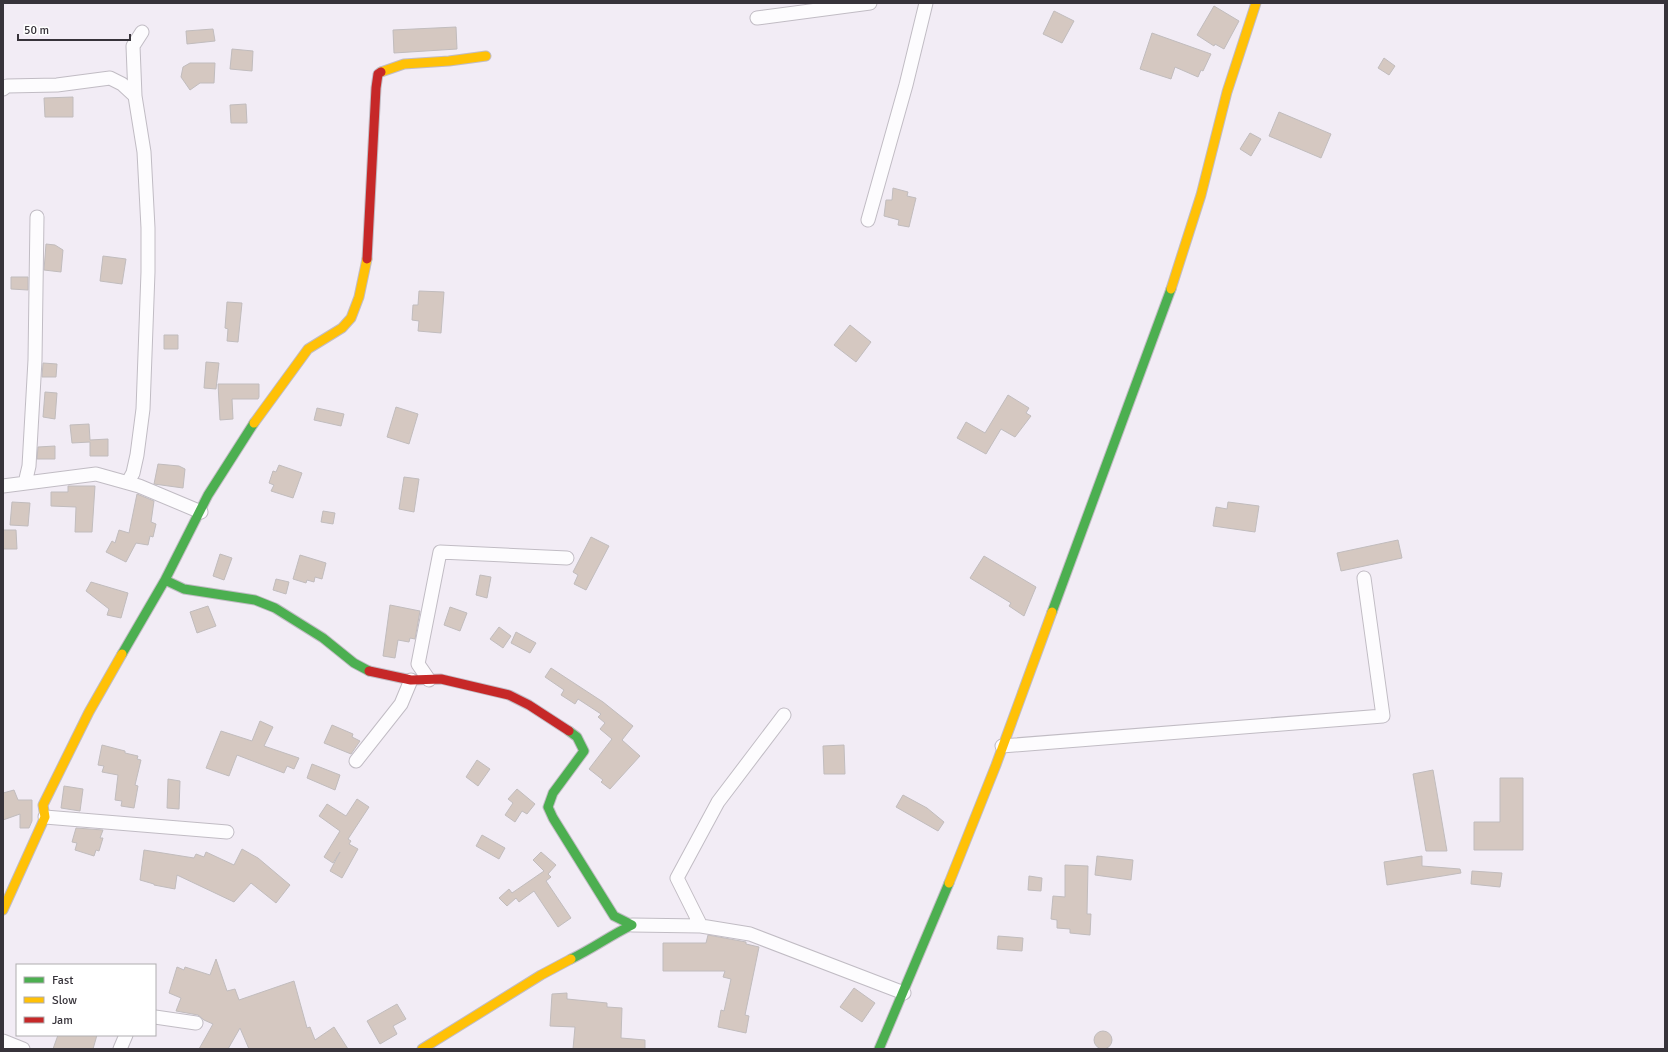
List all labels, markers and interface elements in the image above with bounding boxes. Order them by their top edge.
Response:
scale bar [18,16,130,42]
text: 50 m [24,23,49,38]
legend [16,964,156,1036]
text: Fast [52,973,73,988]
text: Slow [52,993,77,1008]
text: Jam [52,1013,73,1028]

